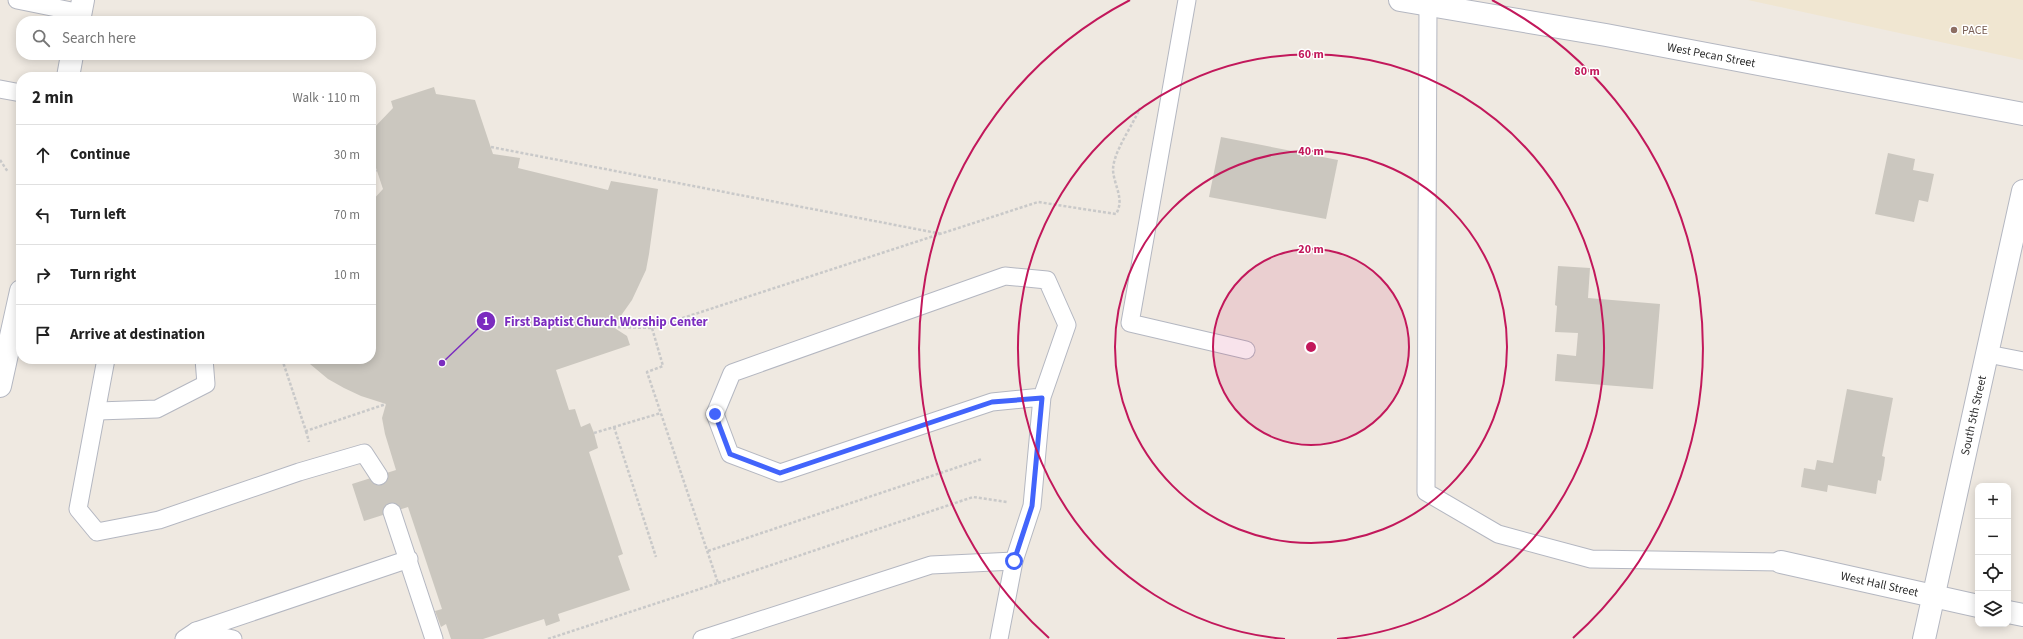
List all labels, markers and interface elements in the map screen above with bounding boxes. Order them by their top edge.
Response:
search box [16,16,376,60]
place label: PACE [1962,22,1988,39]
marker: PACE [1949,25,1959,35]
icon: search [30,27,52,49]
text: Search here [62,28,136,49]
street label: West Pecan Street [1666,38,1757,72]
text: 60 m [1298,46,1324,63]
text: 80 m [1574,63,1600,80]
text: 2 min [32,86,73,110]
text: Walk · 110 m [292,89,360,107]
text: 40 m [1298,143,1324,160]
icon: ahead [32,144,54,166]
text: Continue [70,144,130,165]
text: 30 m [334,146,360,164]
icon: left [32,204,54,226]
text: Turn left [70,204,126,225]
text: 70 m [334,206,360,224]
text: 20 m [1298,241,1324,258]
icon: right [32,264,54,286]
text: Turn right [70,264,136,285]
text: 10 m [334,266,360,284]
callout: First Baptist Church Worship Center [476,309,715,334]
text: 1 [483,313,489,330]
text: First Baptist Church Worship Center [504,313,709,331]
icon: arrive [32,324,54,346]
text: Arrive at destination [70,324,205,345]
centre of rings [1304,340,1318,354]
street label: South 5th Street [1956,374,1991,457]
route end [706,405,724,423]
map controls [1975,483,2011,627]
button: + [1975,483,2011,519]
button: − [1975,519,2011,555]
route start [1005,552,1023,570]
button: locate [1975,555,2011,591]
street label: West Hall Street [1839,567,1920,601]
button: layers [1975,591,2011,627]

